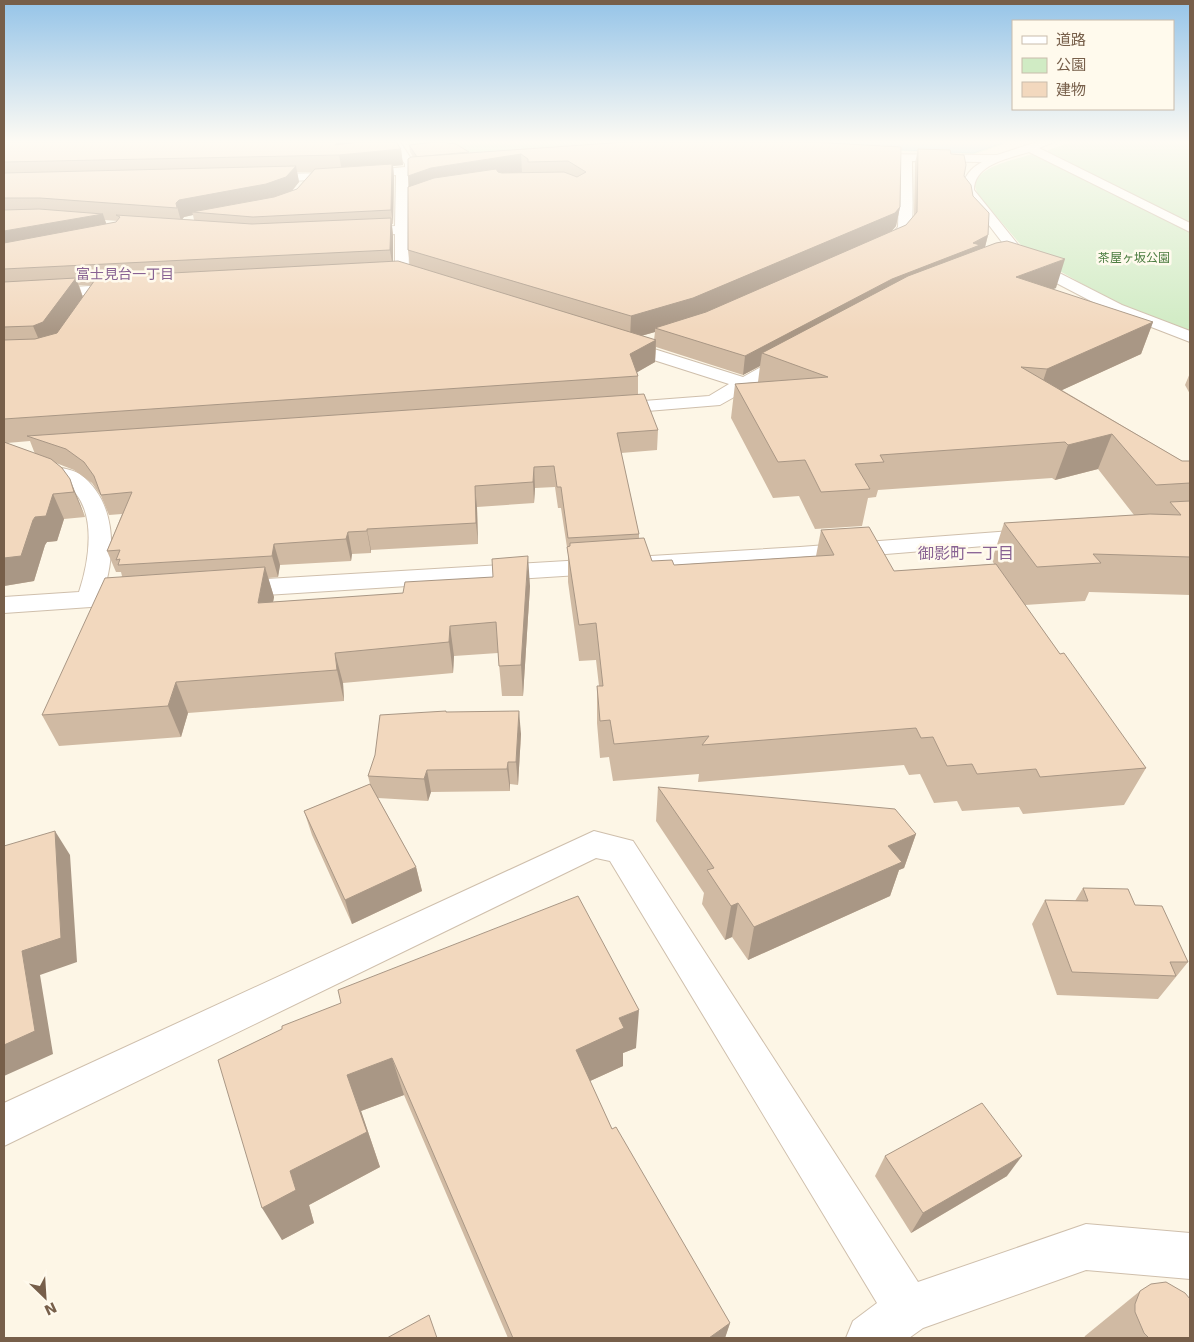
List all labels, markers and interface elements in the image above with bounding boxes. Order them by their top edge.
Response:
legend [1012,20,1174,110]
text: 道路 [1056,31,1086,49]
text: 公園 [1056,56,1086,74]
text: 建物 [1056,81,1086,99]
park label: 茶屋ヶ坂公園 [1098,251,1170,265]
district label: 富士見台一丁目 [76,266,174,282]
district label: 御影町一丁目 [918,544,1014,563]
north arrow [20,1272,70,1322]
text: N [42,1299,59,1319]

